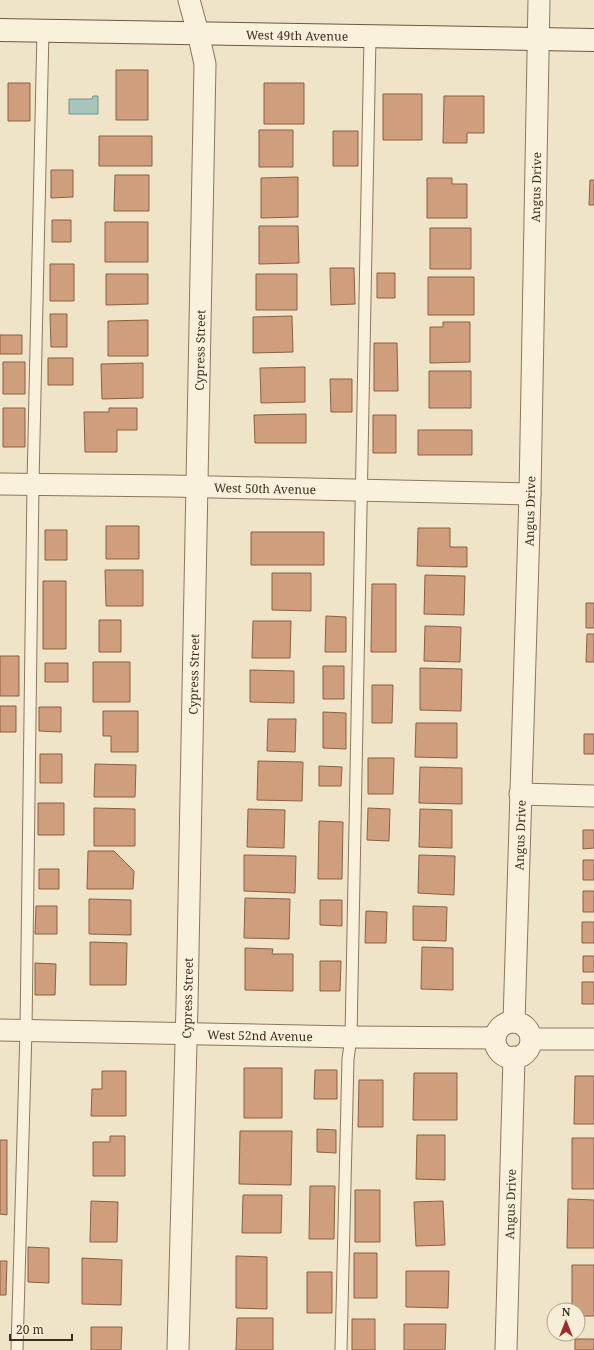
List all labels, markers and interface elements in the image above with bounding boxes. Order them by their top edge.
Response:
street label: West 49th Avenue [246,26,348,44]
street label: Angus Drive [526,152,545,223]
street label: Cypress Street [190,310,209,391]
street label: Angus Drive [520,476,539,547]
street label: West 50th Avenue [214,478,316,498]
street label: Cypress Street [184,633,203,715]
street label: Angus Drive [510,800,529,871]
street label: Cypress Street [178,957,196,1039]
street label: West 52nd Avenue [207,1026,313,1045]
street label: Angus Drive [501,1169,519,1240]
north arrow [546,1302,586,1342]
text: N [562,1304,571,1319]
scale bar [10,1316,72,1342]
text: 20 m [16,1321,44,1338]

